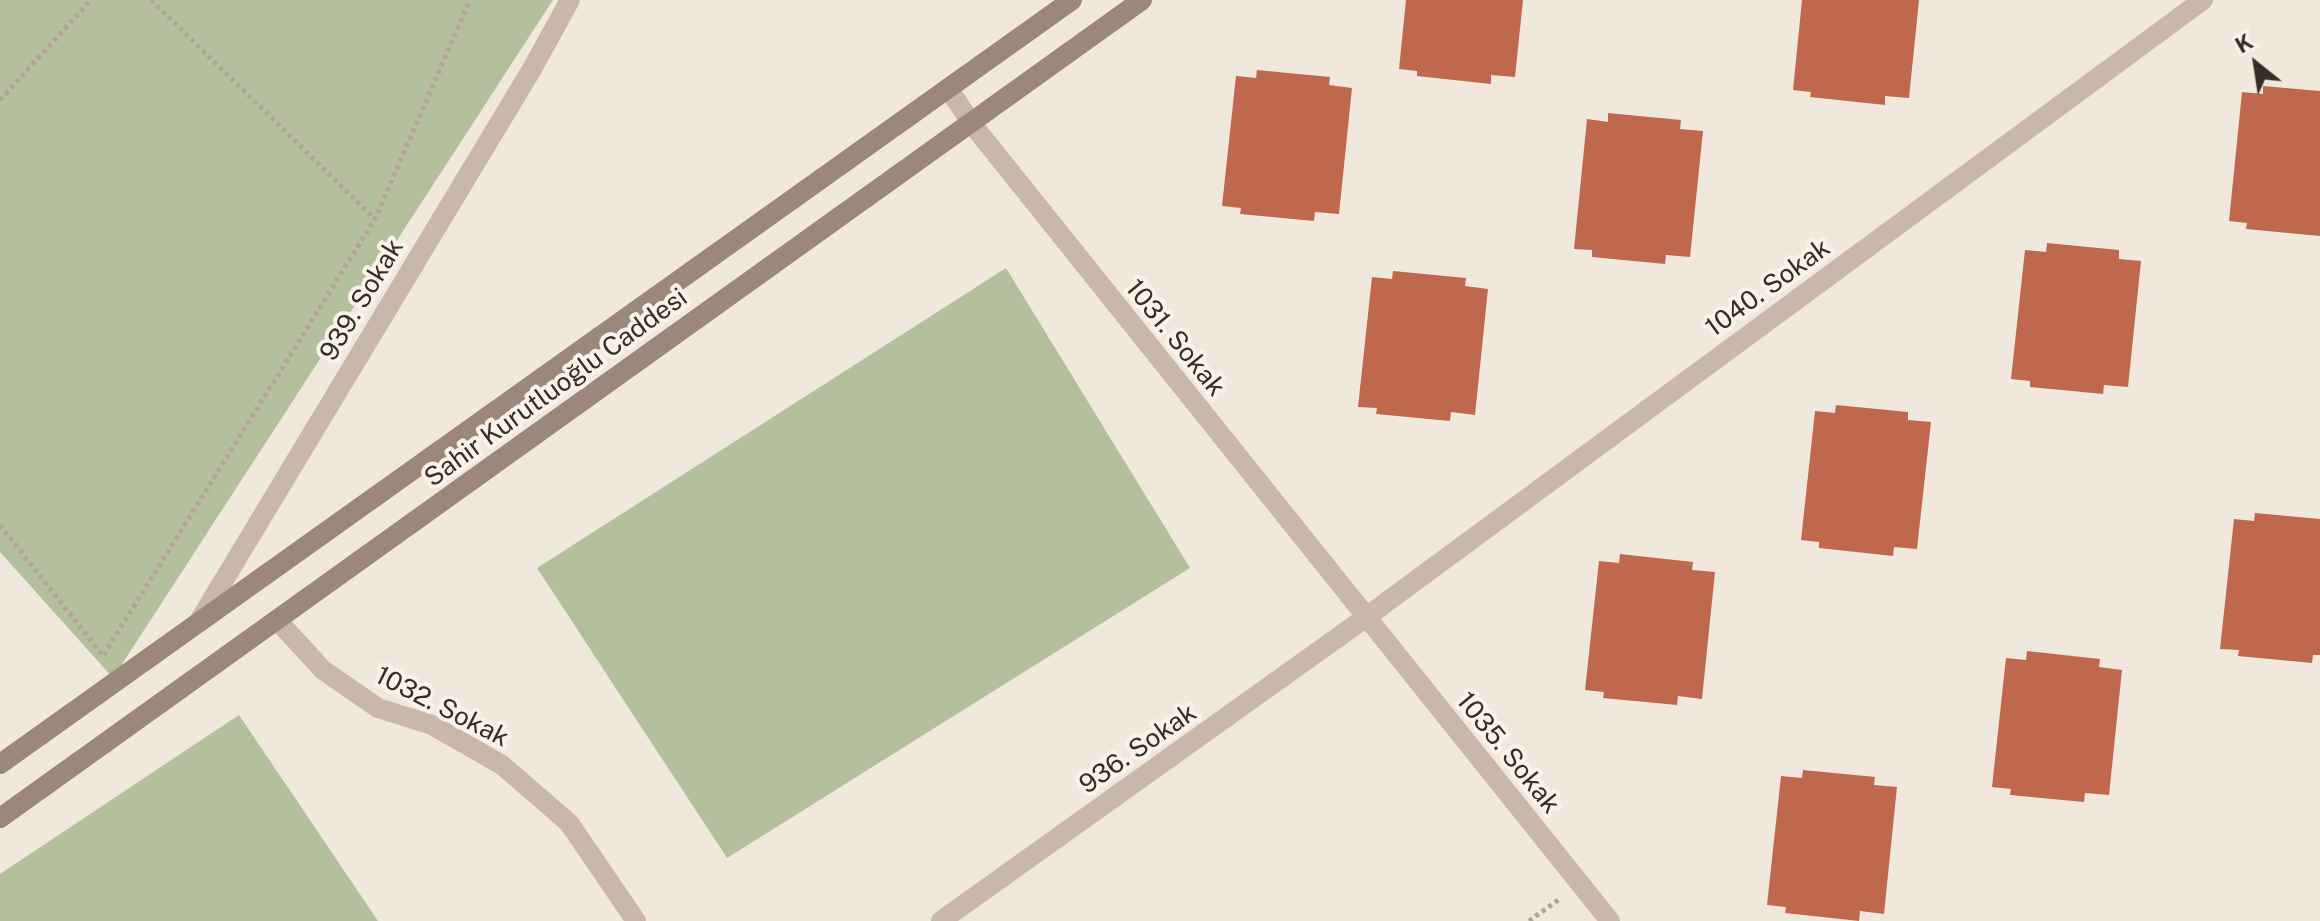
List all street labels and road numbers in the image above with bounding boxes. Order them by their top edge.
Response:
street label: 1040. Sokak [1700,232,1836,344]
street label: 939. Sokak [314,234,410,366]
street label: 1031. Sokak [1119,273,1231,403]
street label: Sahir Kurutluoğlu Caddesi [419,282,693,494]
street label: 1032. Sokak [370,660,514,754]
street label: 1035. Sokak [1450,686,1566,820]
street label: 936. Sokak [1073,697,1203,801]

